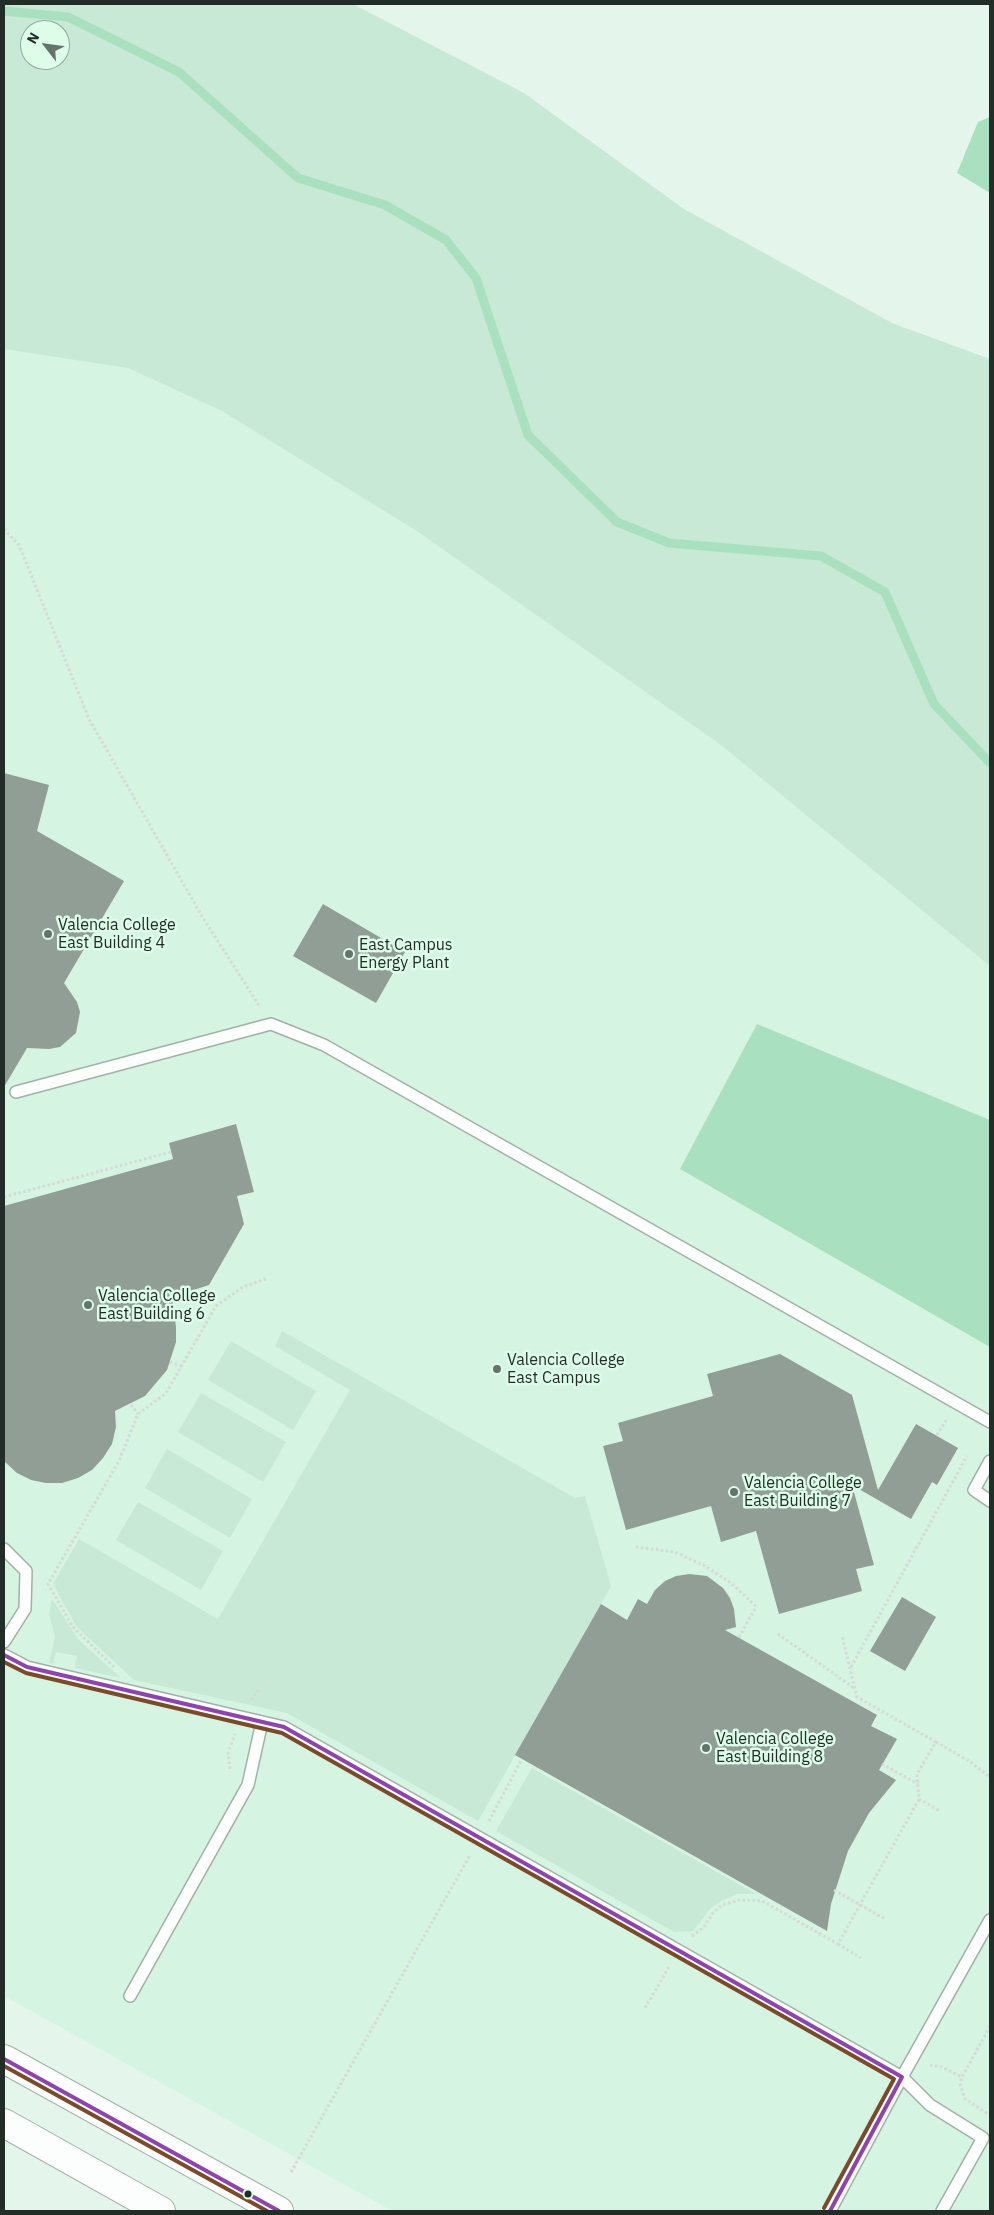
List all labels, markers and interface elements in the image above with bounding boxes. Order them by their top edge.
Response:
north arrow [20,20,70,70]
text: N [23,29,43,47]
place label: Valencia College East Building 4 [58,915,176,953]
marker: Valencia College East Building 4 [42,928,54,940]
place label: East Campus Energy Plant [359,935,453,973]
marker: East Campus Energy Plant [343,948,355,960]
place label: Valencia College East Building 6 [98,1286,216,1324]
marker: Valencia College East Building 6 [82,1299,94,1311]
place label: Valencia College East Campus [507,1350,625,1388]
marker: Valencia College East Campus [491,1363,503,1375]
place label: Valencia College East Building 7 [744,1473,862,1511]
marker: Valencia College East Building 7 [728,1486,740,1498]
place label: Valencia College East Building 8 [716,1729,834,1767]
marker: Valencia College East Building 8 [700,1742,712,1754]
unlabelled marker [243,2189,253,2199]

